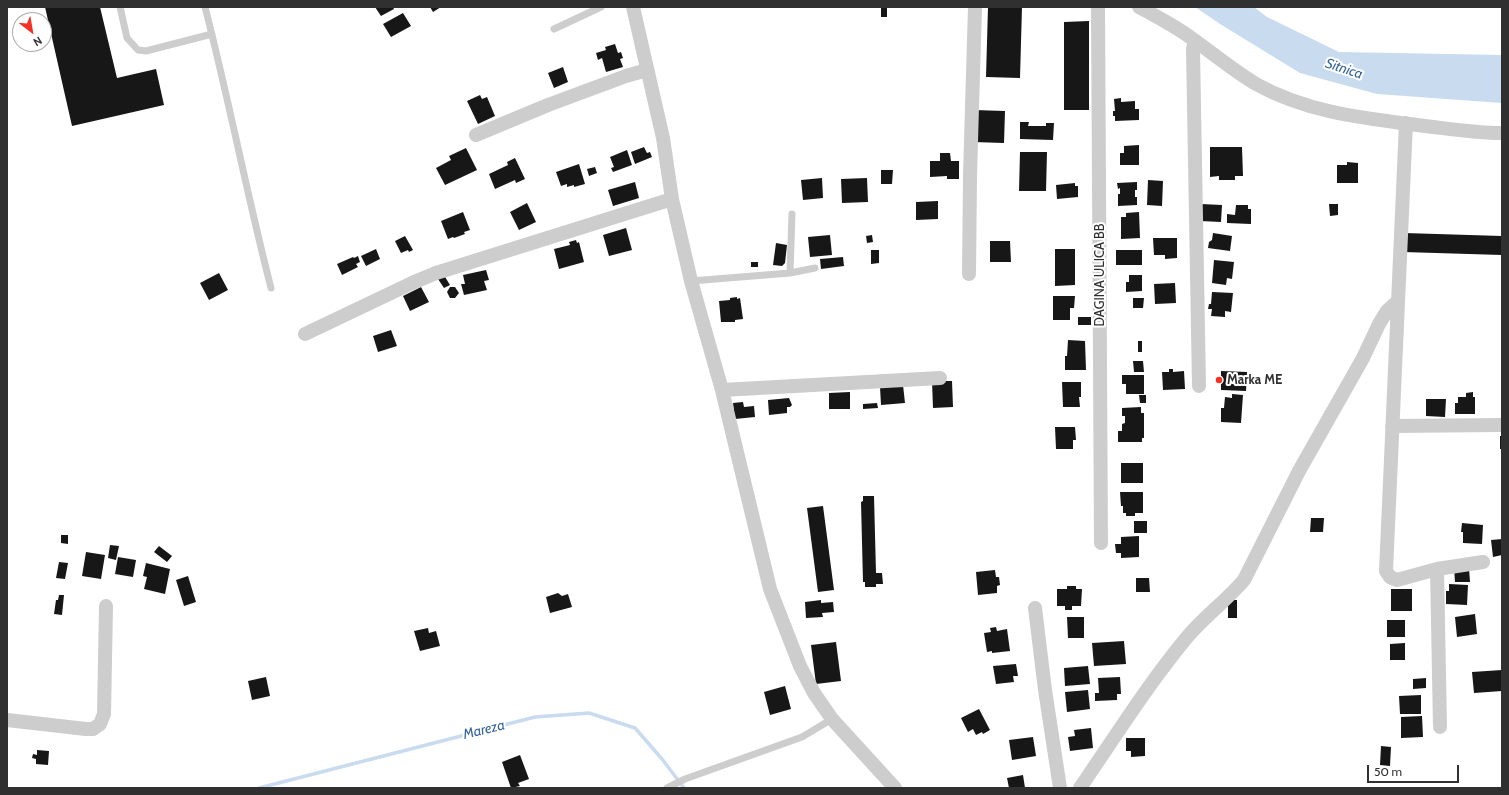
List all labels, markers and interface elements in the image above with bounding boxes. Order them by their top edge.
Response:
north arrow [12,12,52,52]
text: N [31,33,45,49]
water label: Sitnica [1323,55,1365,83]
street label: DAGINA ULICA BB [1092,224,1108,326]
place label: Marka ME [1227,372,1282,388]
marker: Marka ME [1214,375,1224,385]
water label: Mareza [462,717,506,743]
scale bar [1369,757,1461,783]
text: 50 m [1374,764,1402,779]

